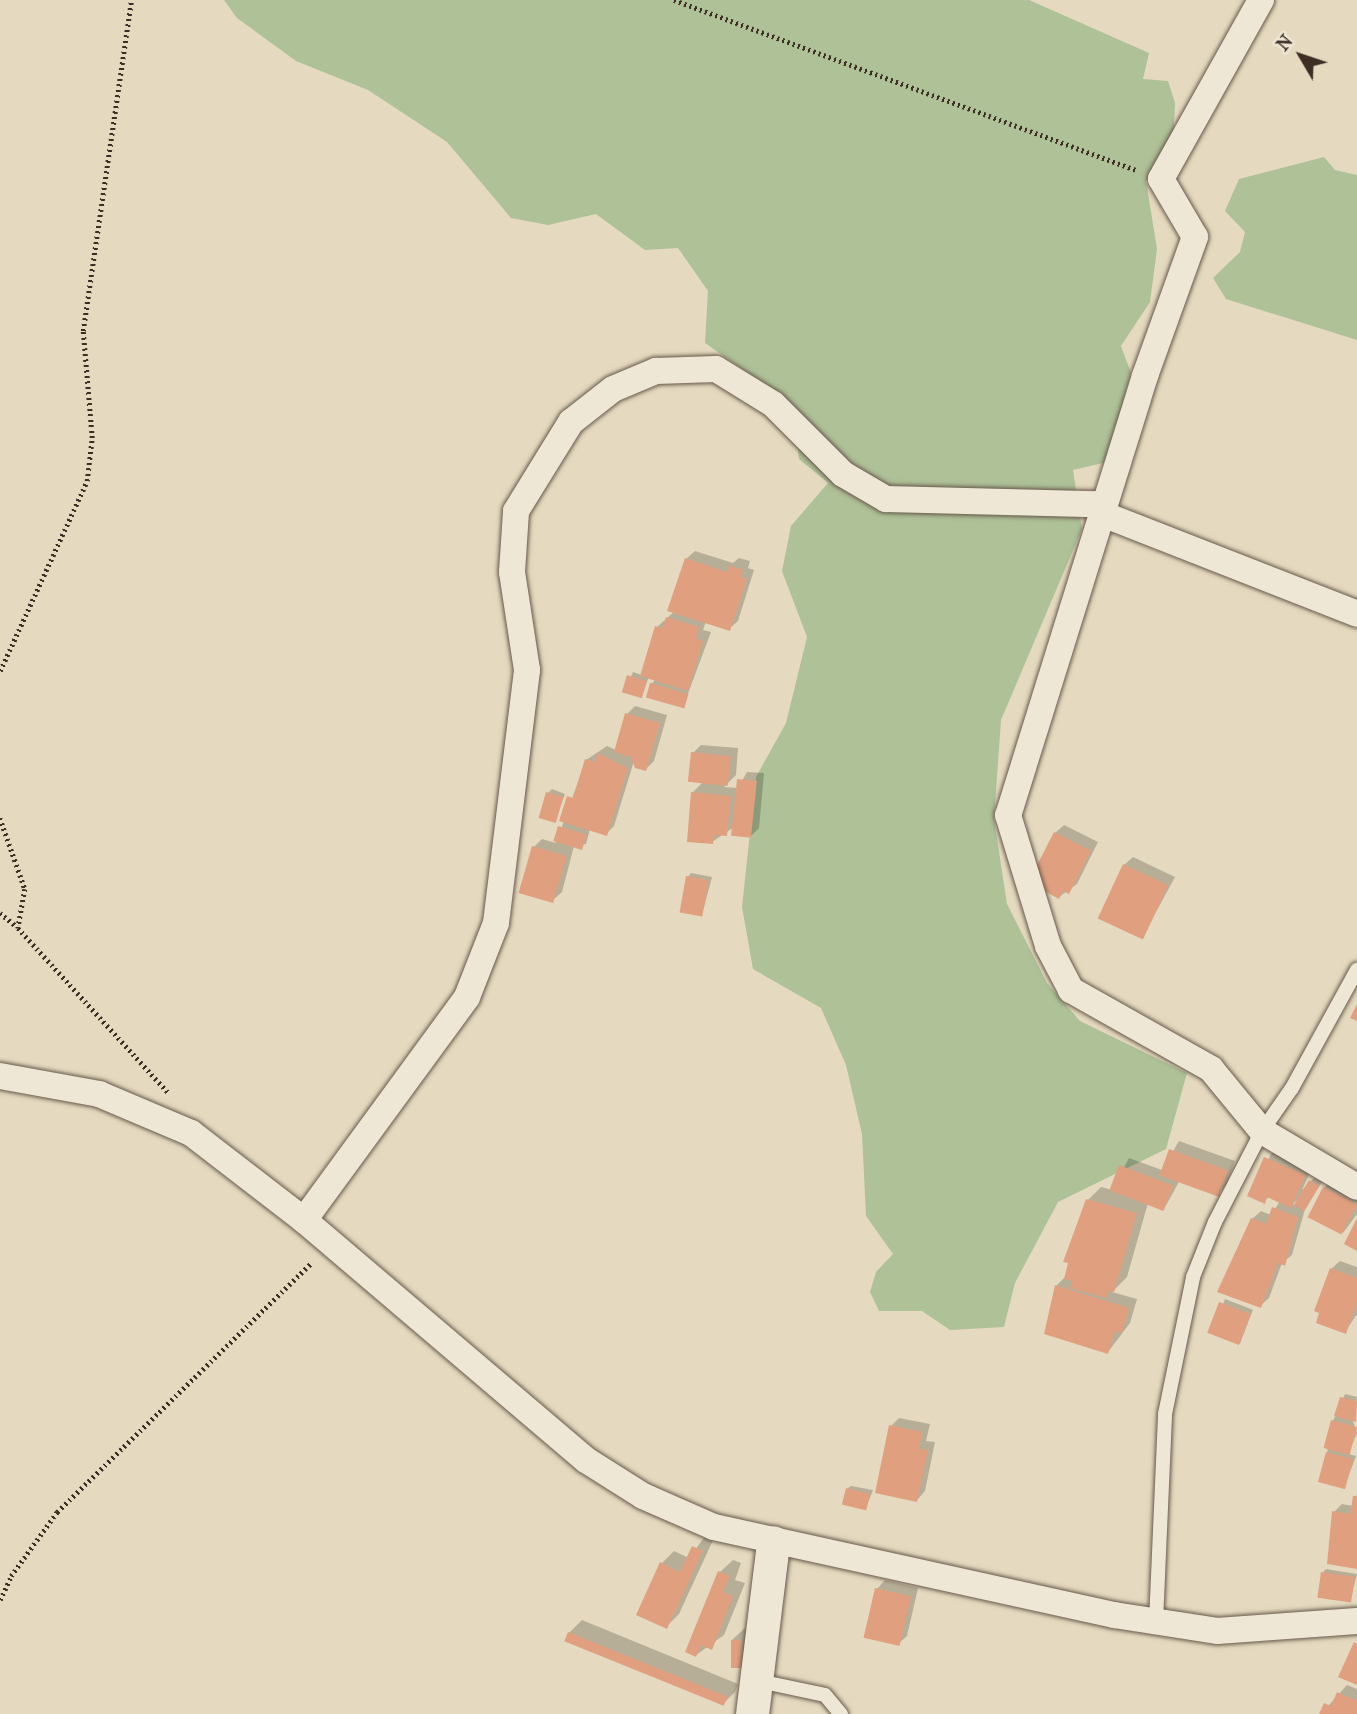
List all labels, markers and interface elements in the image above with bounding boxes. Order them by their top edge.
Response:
north arrow [1266,21,1336,91]
text: N [1272,30,1298,55]

